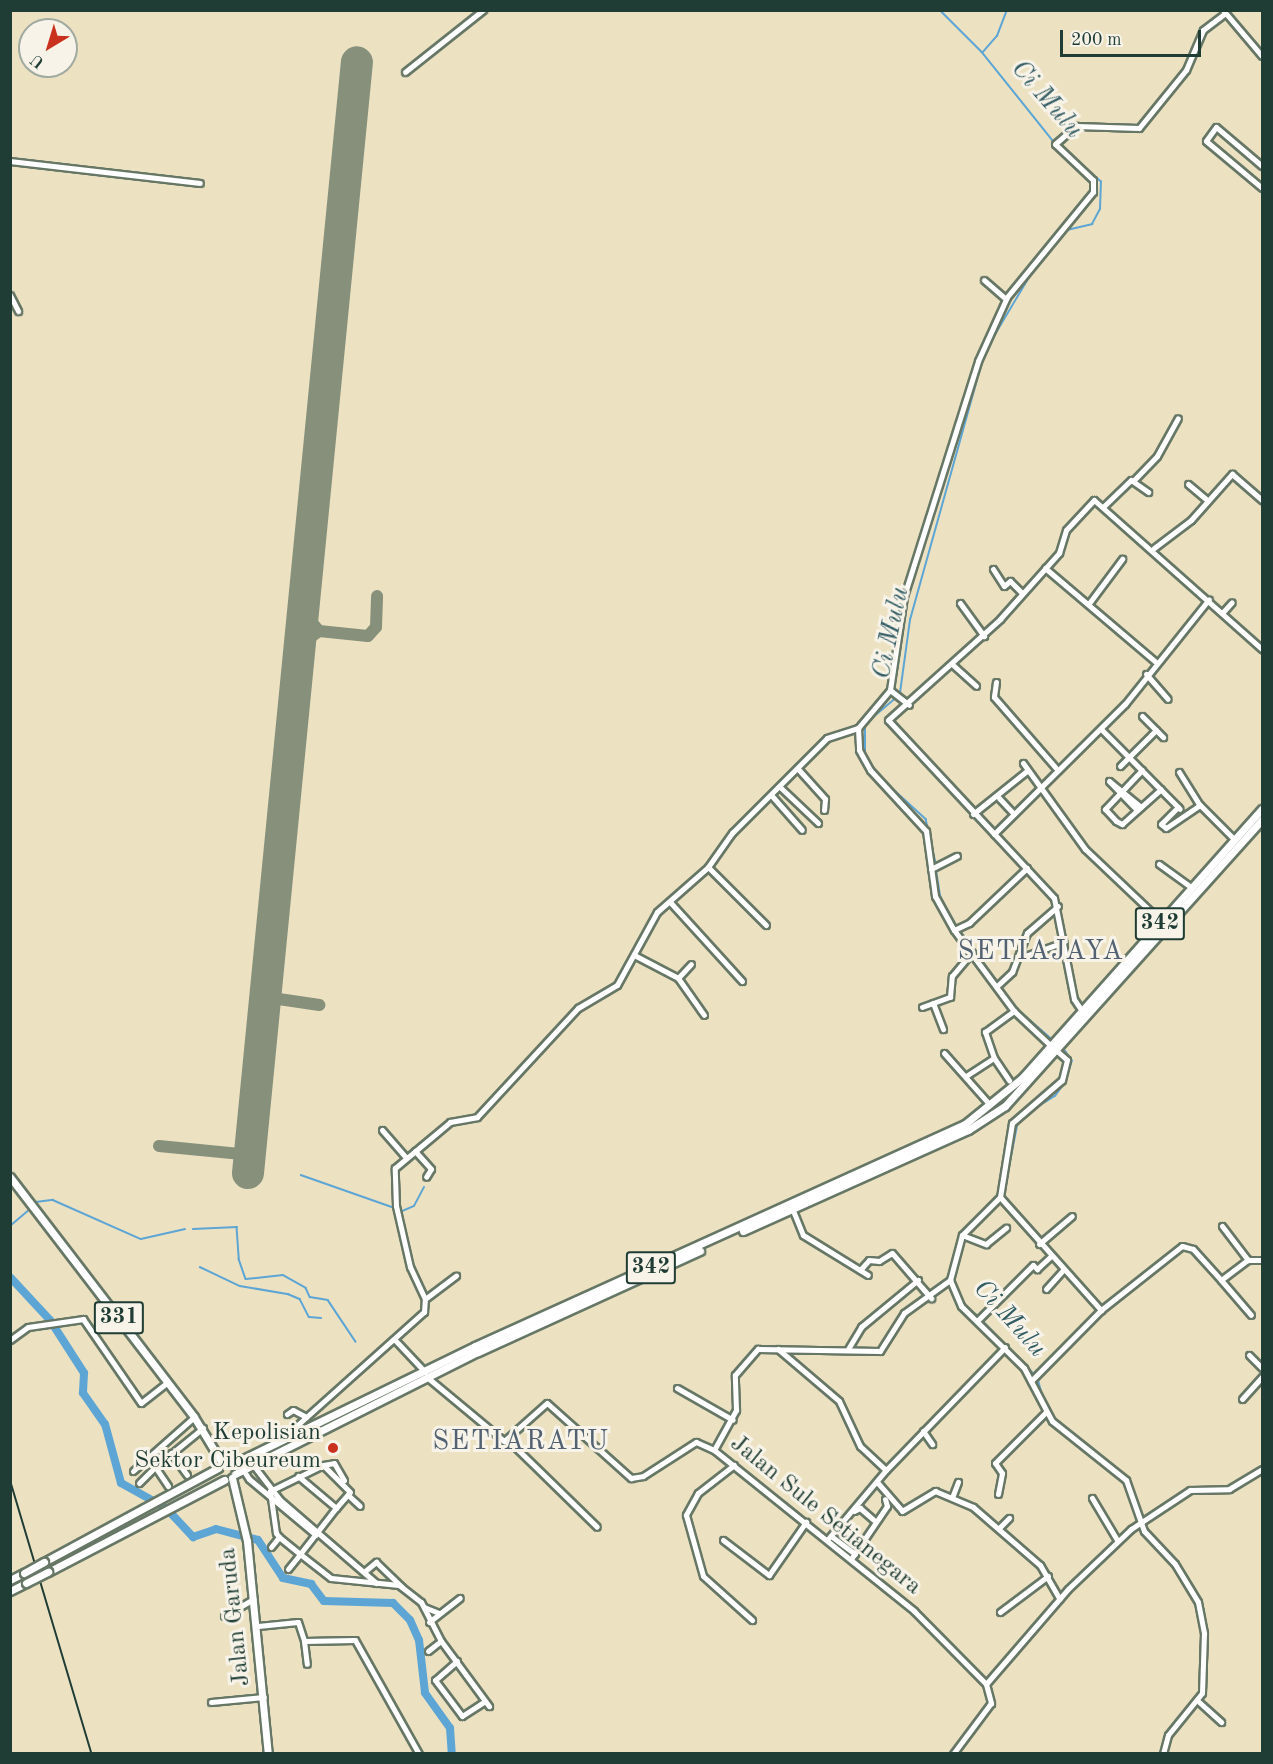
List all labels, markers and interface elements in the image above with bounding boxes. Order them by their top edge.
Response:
north arrow [18,18,78,78]
scale bar [1063,18,1204,56]
text: 200 m [1071,31,1122,49]
text: U [28,50,48,71]
water label: Ci Mulu [1003,54,1089,146]
water label: Ci Mulu [867,584,917,682]
road number: 342 [1134,905,1186,943]
district label: SETIAJAYA [958,936,1124,968]
road number: 342 [626,1249,676,1287]
water label: Ci Mulu [966,1274,1052,1364]
road number: 331 [94,1299,144,1337]
place label: Kepolisian Sektor Cibeureum [134,1420,321,1476]
district label: SETIARATU [432,1426,610,1458]
street label: Jalan Sule Setianegara [723,1430,927,1602]
marker: Kepolisian Sektor Cibeureum [326,1441,340,1455]
street label: Jalan Garuda [214,1546,258,1688]

